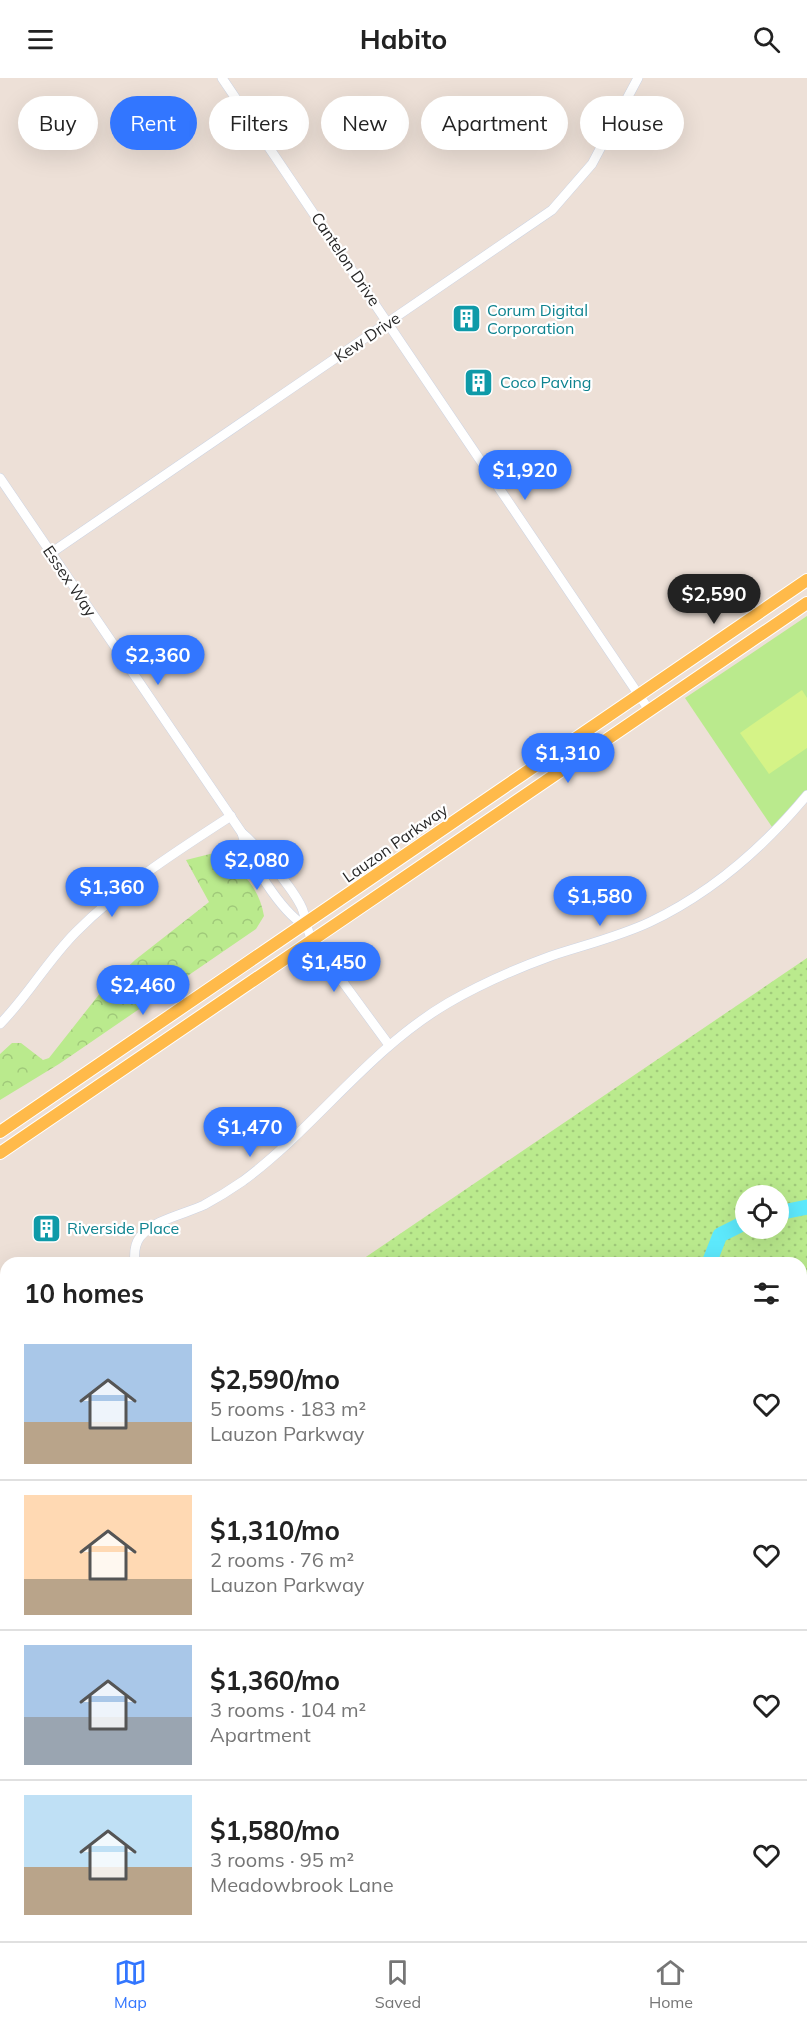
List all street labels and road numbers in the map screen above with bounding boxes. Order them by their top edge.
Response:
street label: Cantelon Drive [307,208,385,310]
street label: Kew Drive [330,308,404,366]
street label: Essex Way [39,542,101,621]
street label: Lauzon Parkway [339,799,452,887]

